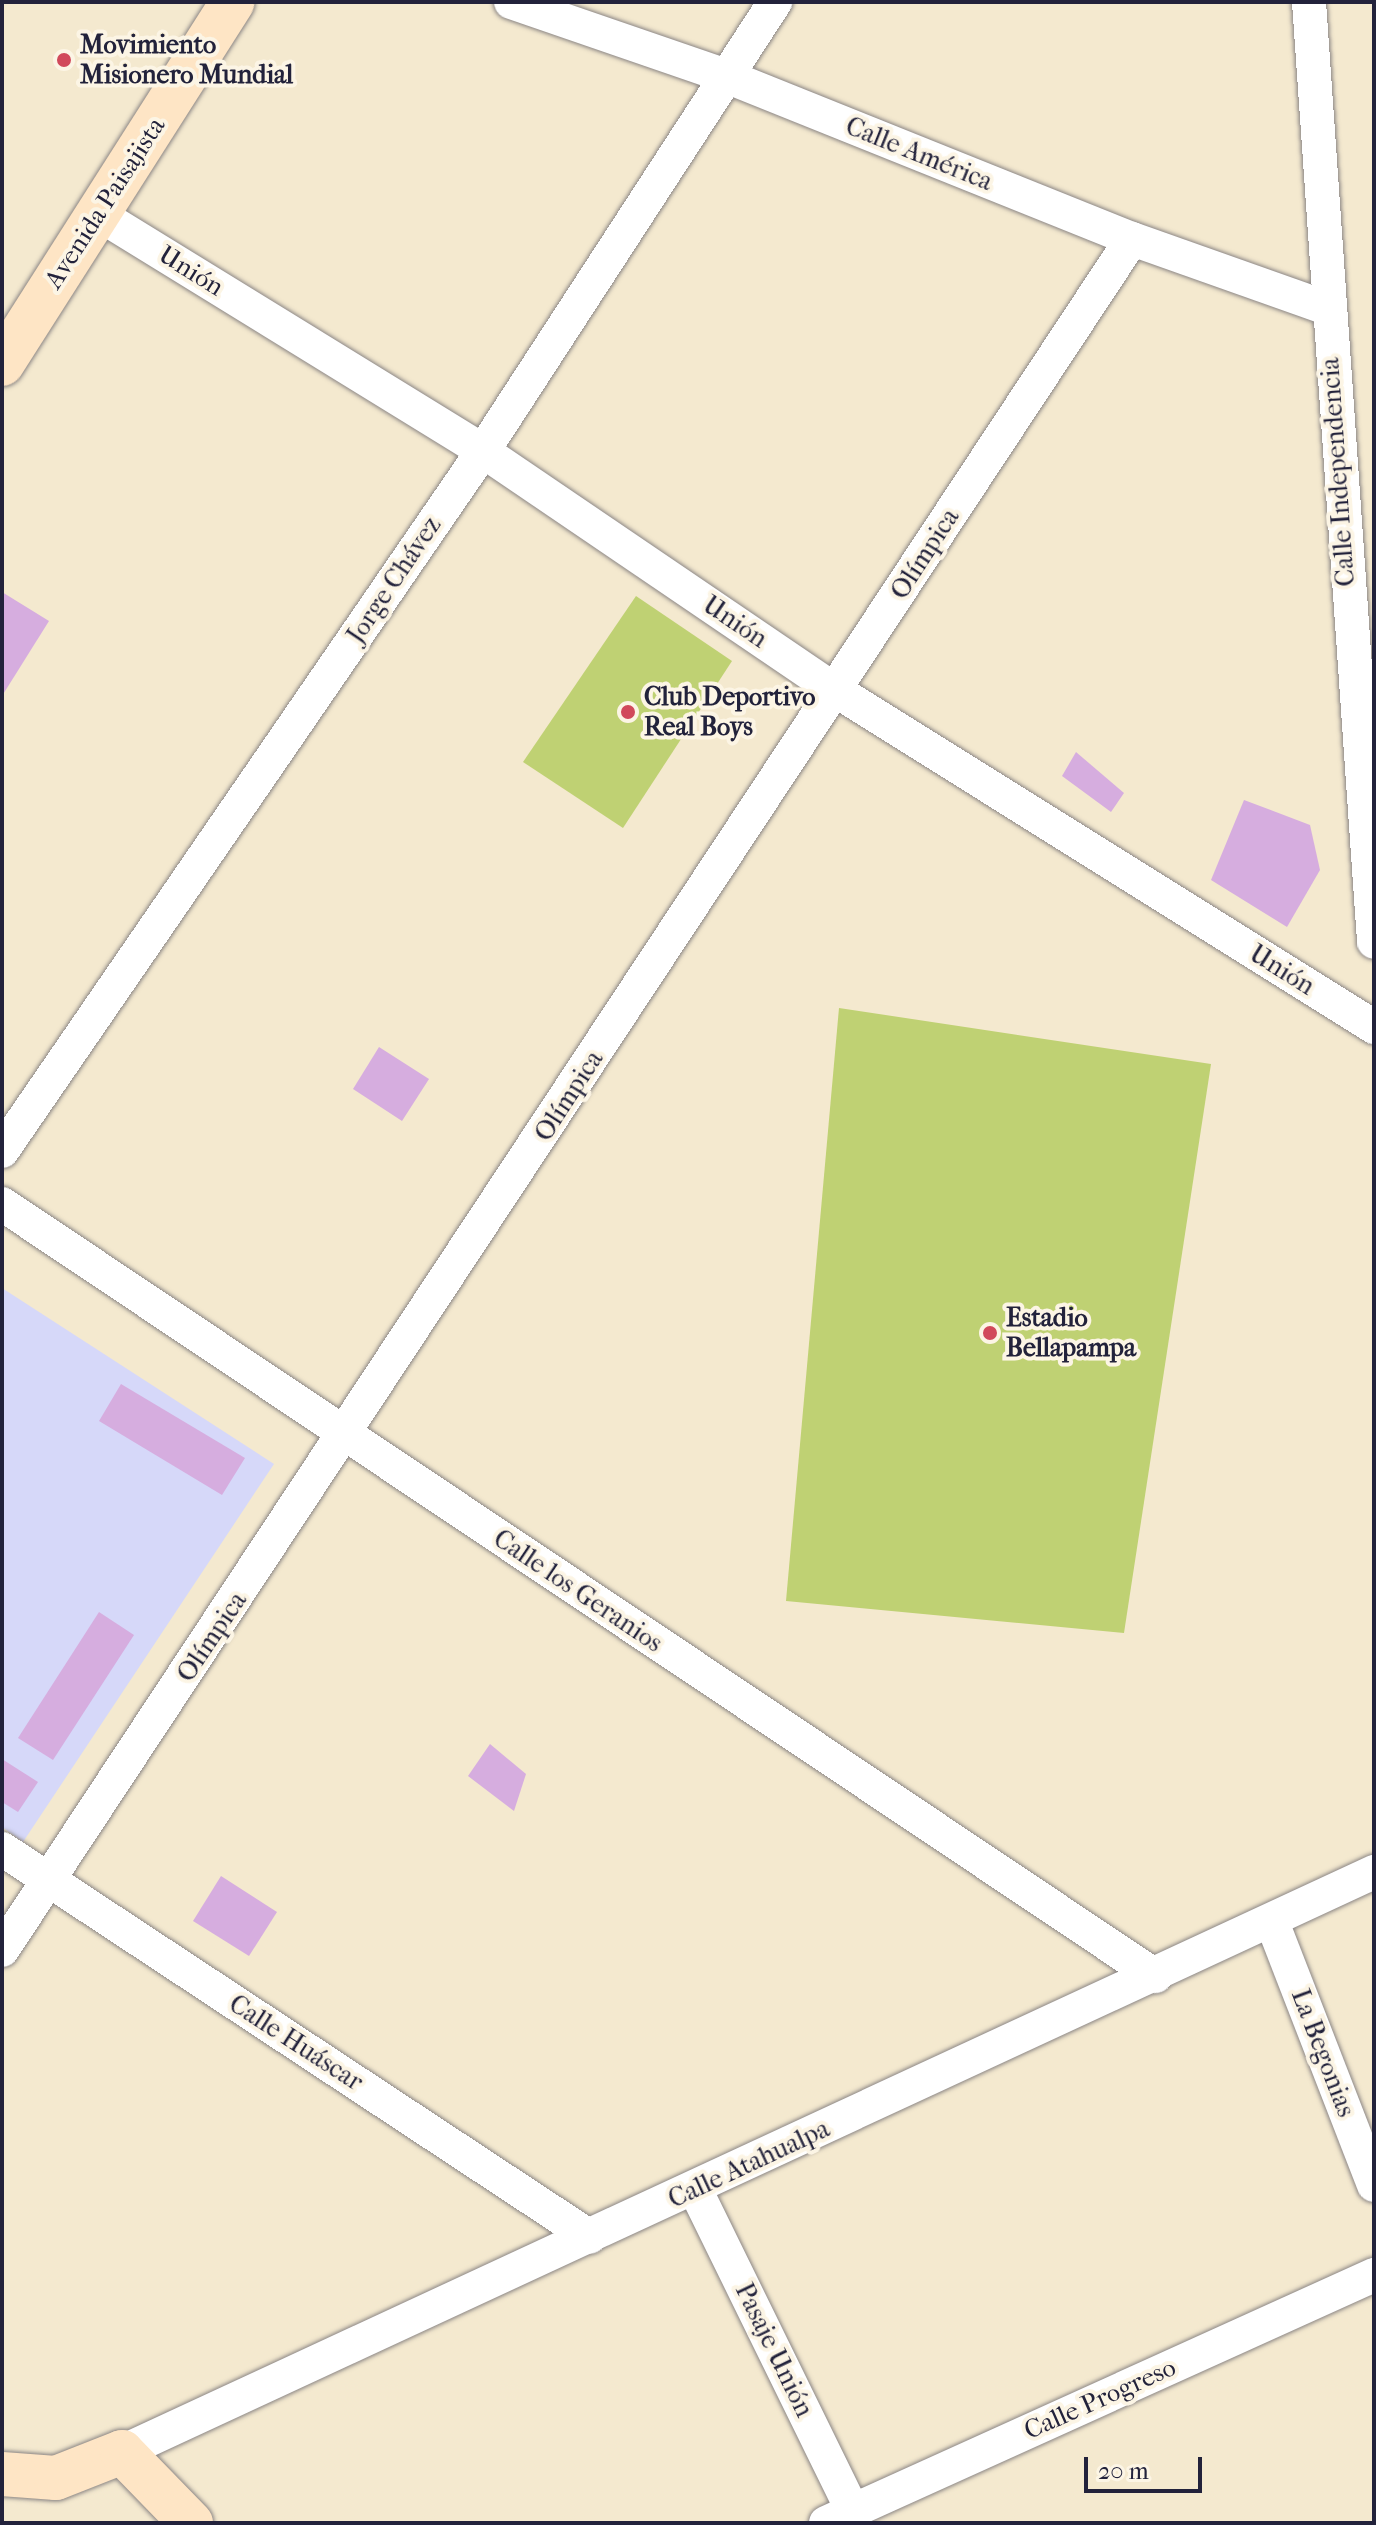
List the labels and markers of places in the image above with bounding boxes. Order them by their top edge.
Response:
place label: Movimiento Misionero Mundial [80,29,293,90]
marker: Movimiento Misionero Mundial [55,51,73,69]
place label: Club Deportivo Real Boys [644,681,816,742]
marker: Club Deportivo Real Boys [619,703,637,721]
place label: Estadio Bellapampa [1006,1302,1136,1364]
marker: Estadio Bellapampa [981,1324,999,1342]

